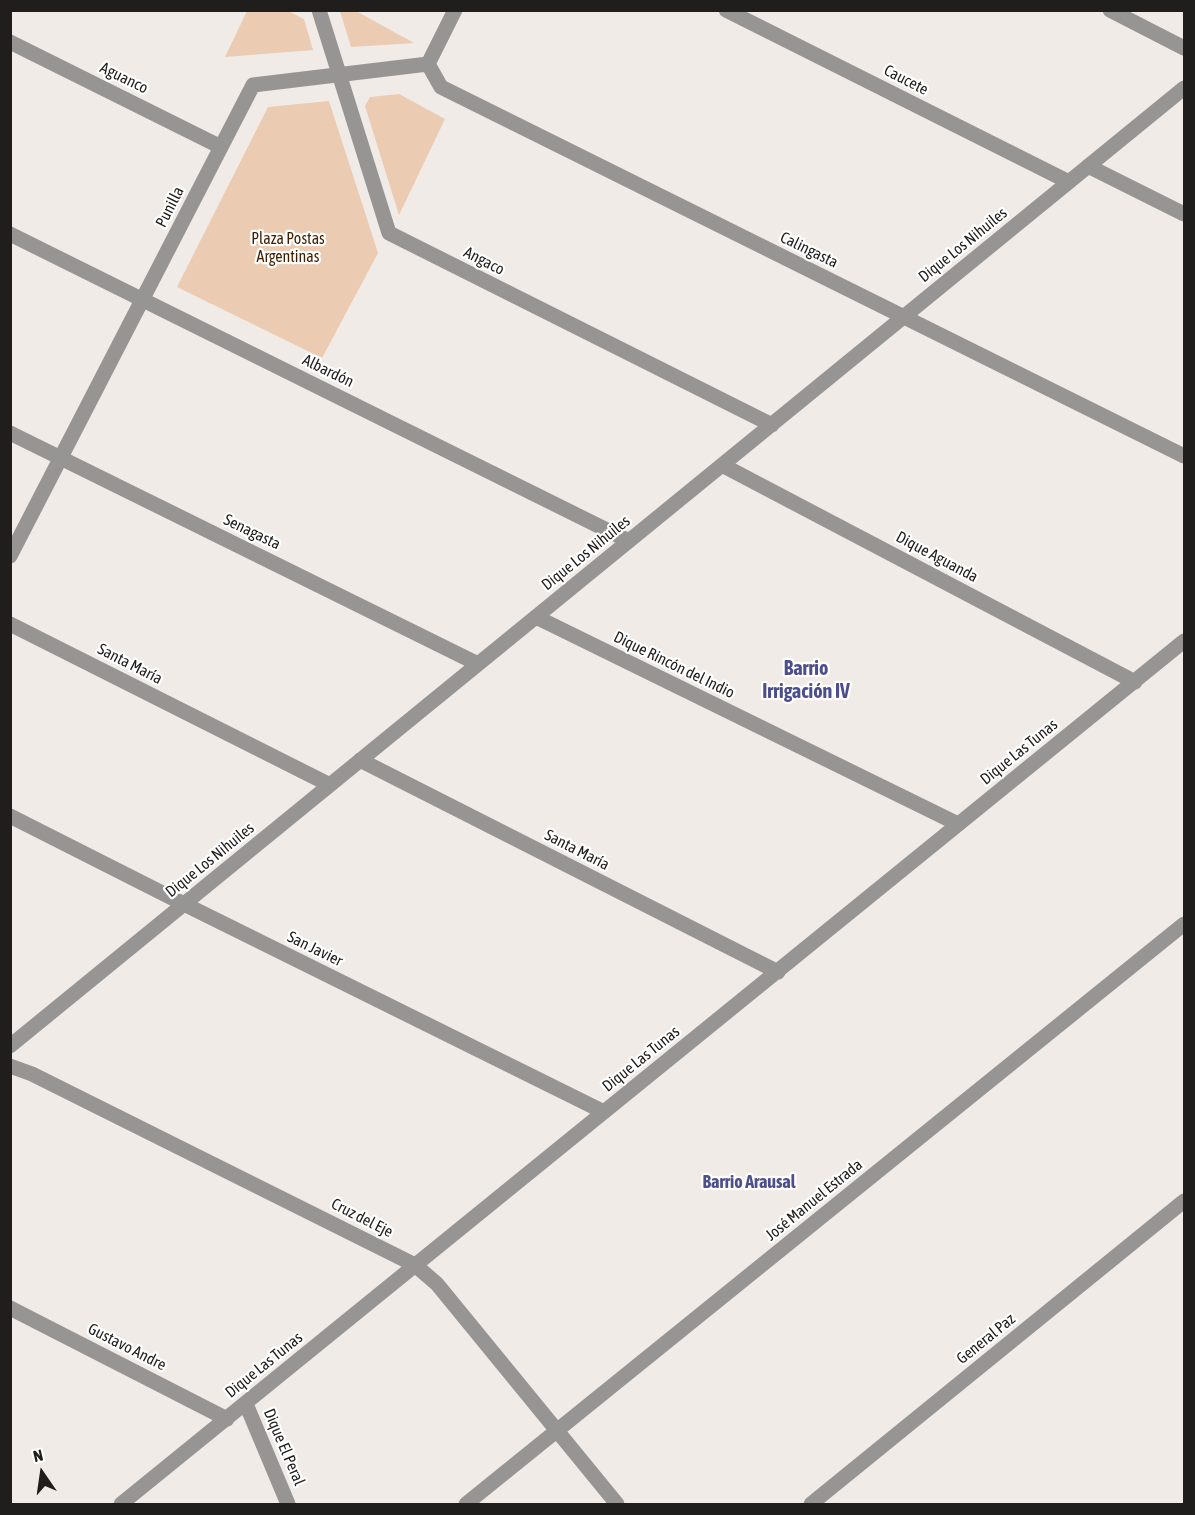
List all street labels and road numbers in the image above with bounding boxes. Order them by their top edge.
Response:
street label: Aguanco [97,58,151,98]
street label: Caucete [881,61,931,99]
street label: Punilla [152,184,188,230]
street label: Dique Los Nihuiles [915,203,1011,287]
street label: Calingasta [777,228,841,272]
street label: Angaco [460,243,508,279]
street label: Albardón [299,350,357,392]
street label: Senagasta [220,510,284,554]
street label: Dique Los Nihuiles [538,511,634,595]
street label: Dique Aguanda [893,527,981,587]
street label: Dique Rincón del Indio [610,627,738,703]
street label: Santa María [94,640,166,688]
street label: Dique Las Tunas [977,715,1061,789]
street label: Dique Los Nihuiles [162,818,258,902]
street label: Santa María [541,826,613,874]
street label: San Javier [284,927,346,971]
street label: Dique Las Tunas [599,1022,683,1096]
street label: José Manuel Estrada [762,1155,866,1245]
street label: Cruz del Eje [328,1194,396,1242]
street label: General Paz [953,1310,1019,1368]
street label: Gustavo Andre [85,1319,169,1375]
street label: Dique Las Tunas [222,1328,306,1402]
street label: Dique El Peral [259,1406,309,1488]

